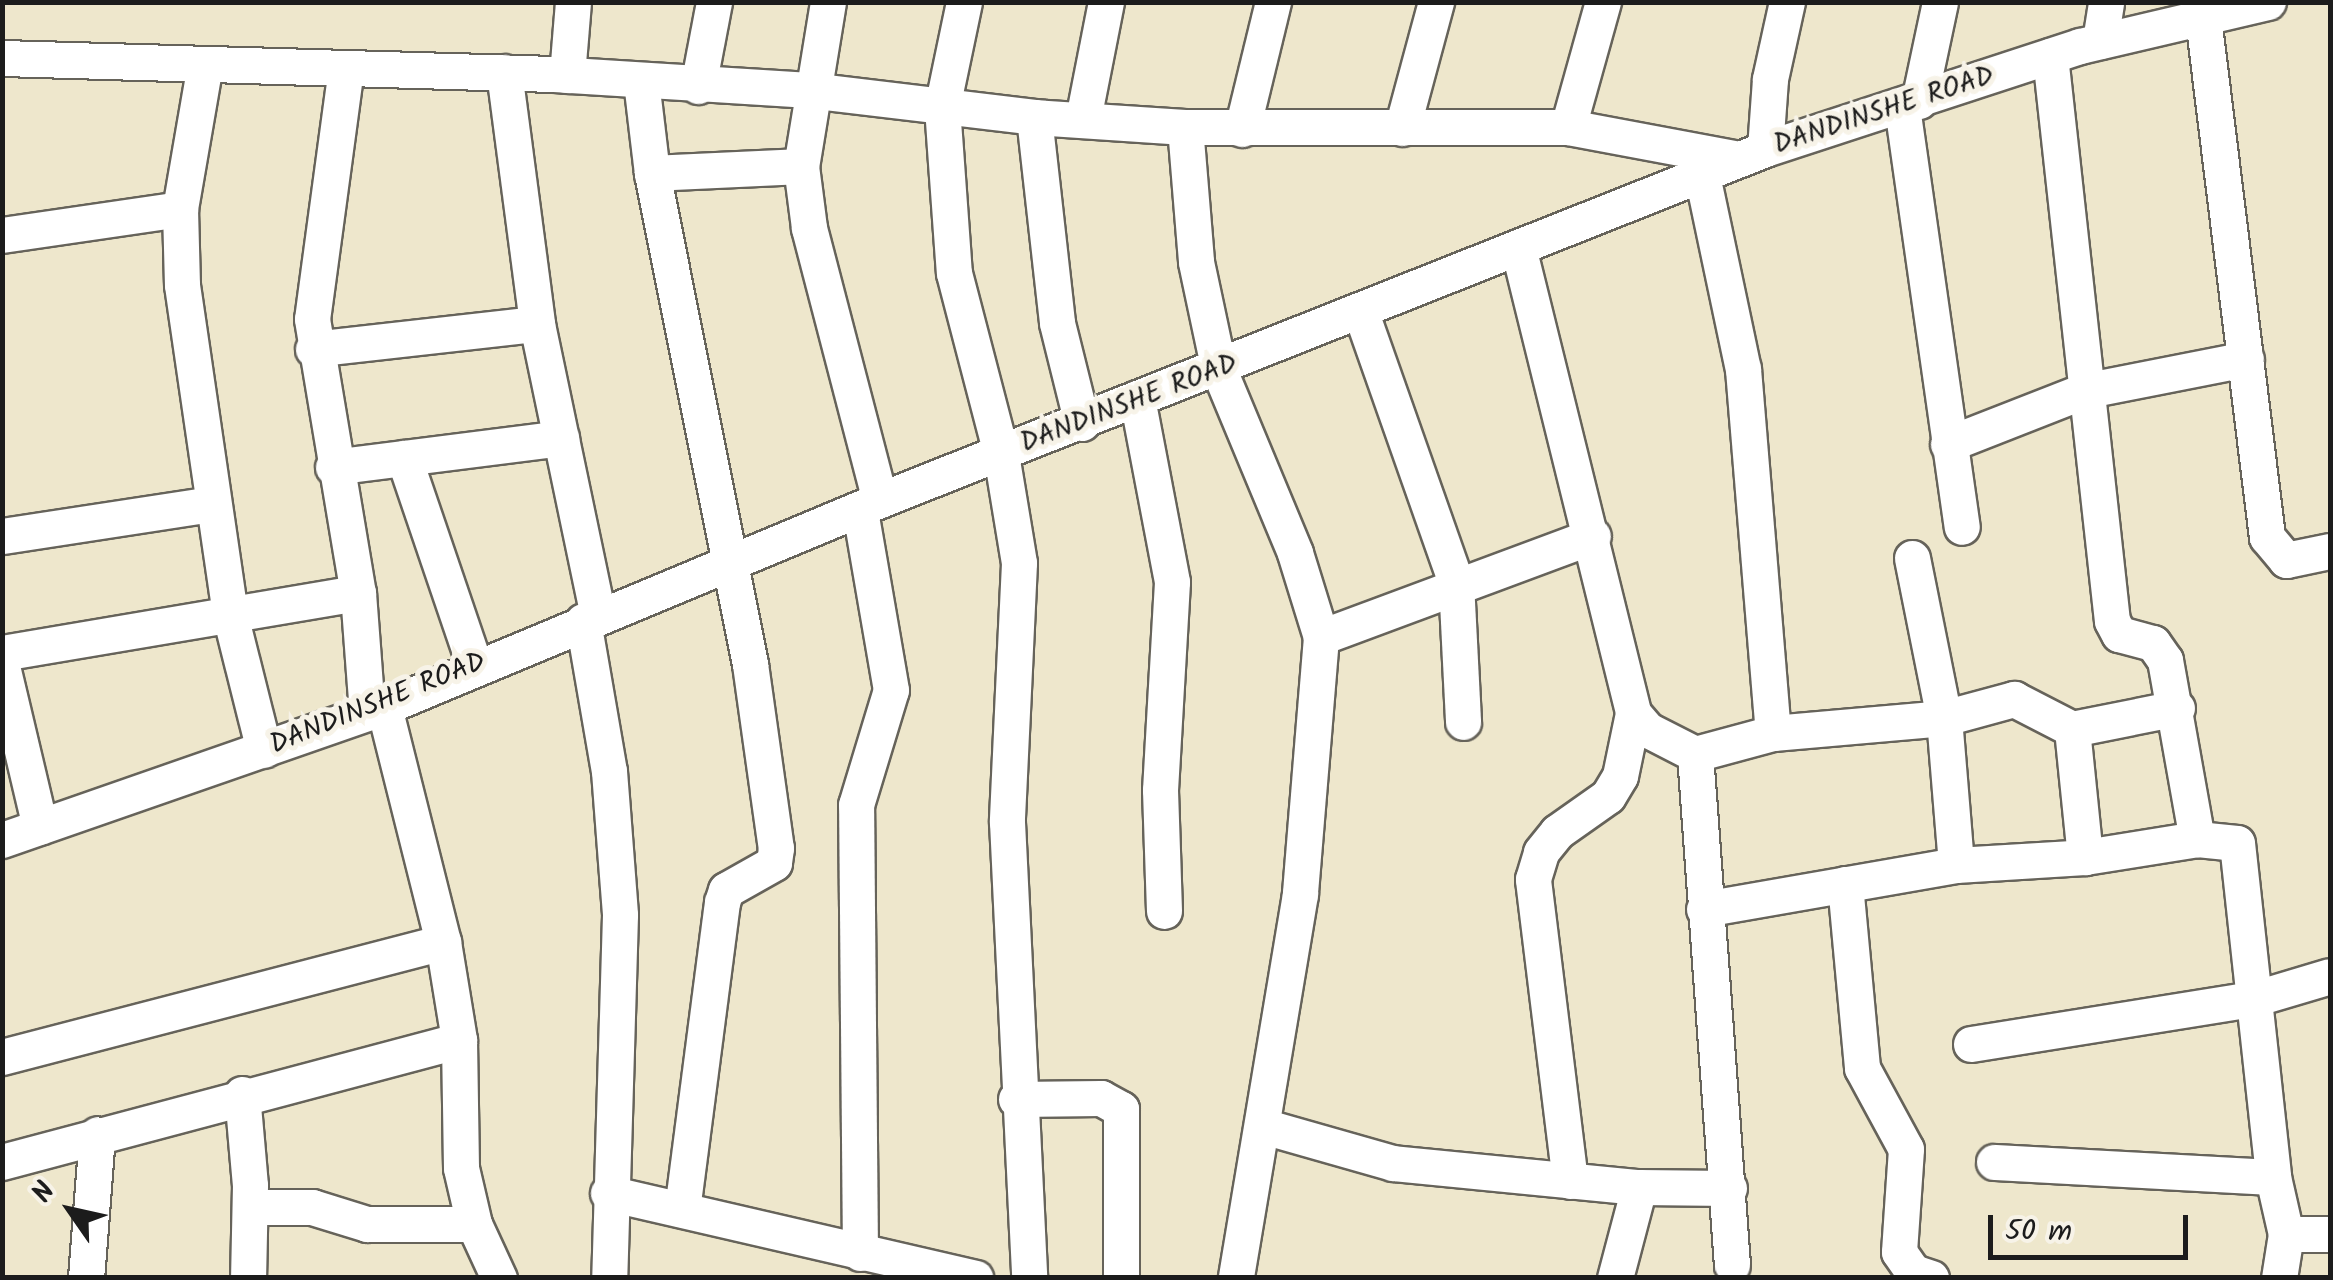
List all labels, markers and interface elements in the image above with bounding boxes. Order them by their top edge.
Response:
street label: DANDINSHE ROAD [1770,60,1998,162]
street label: DANDINSHE ROAD [1016,347,1242,461]
street label: DANDINSHE ROAD [265,645,491,763]
north arrow [20,1160,120,1260]
text: N [21,1173,68,1213]
scale bar [1993,1195,2193,1257]
text: 50 m [2005,1208,2072,1256]

